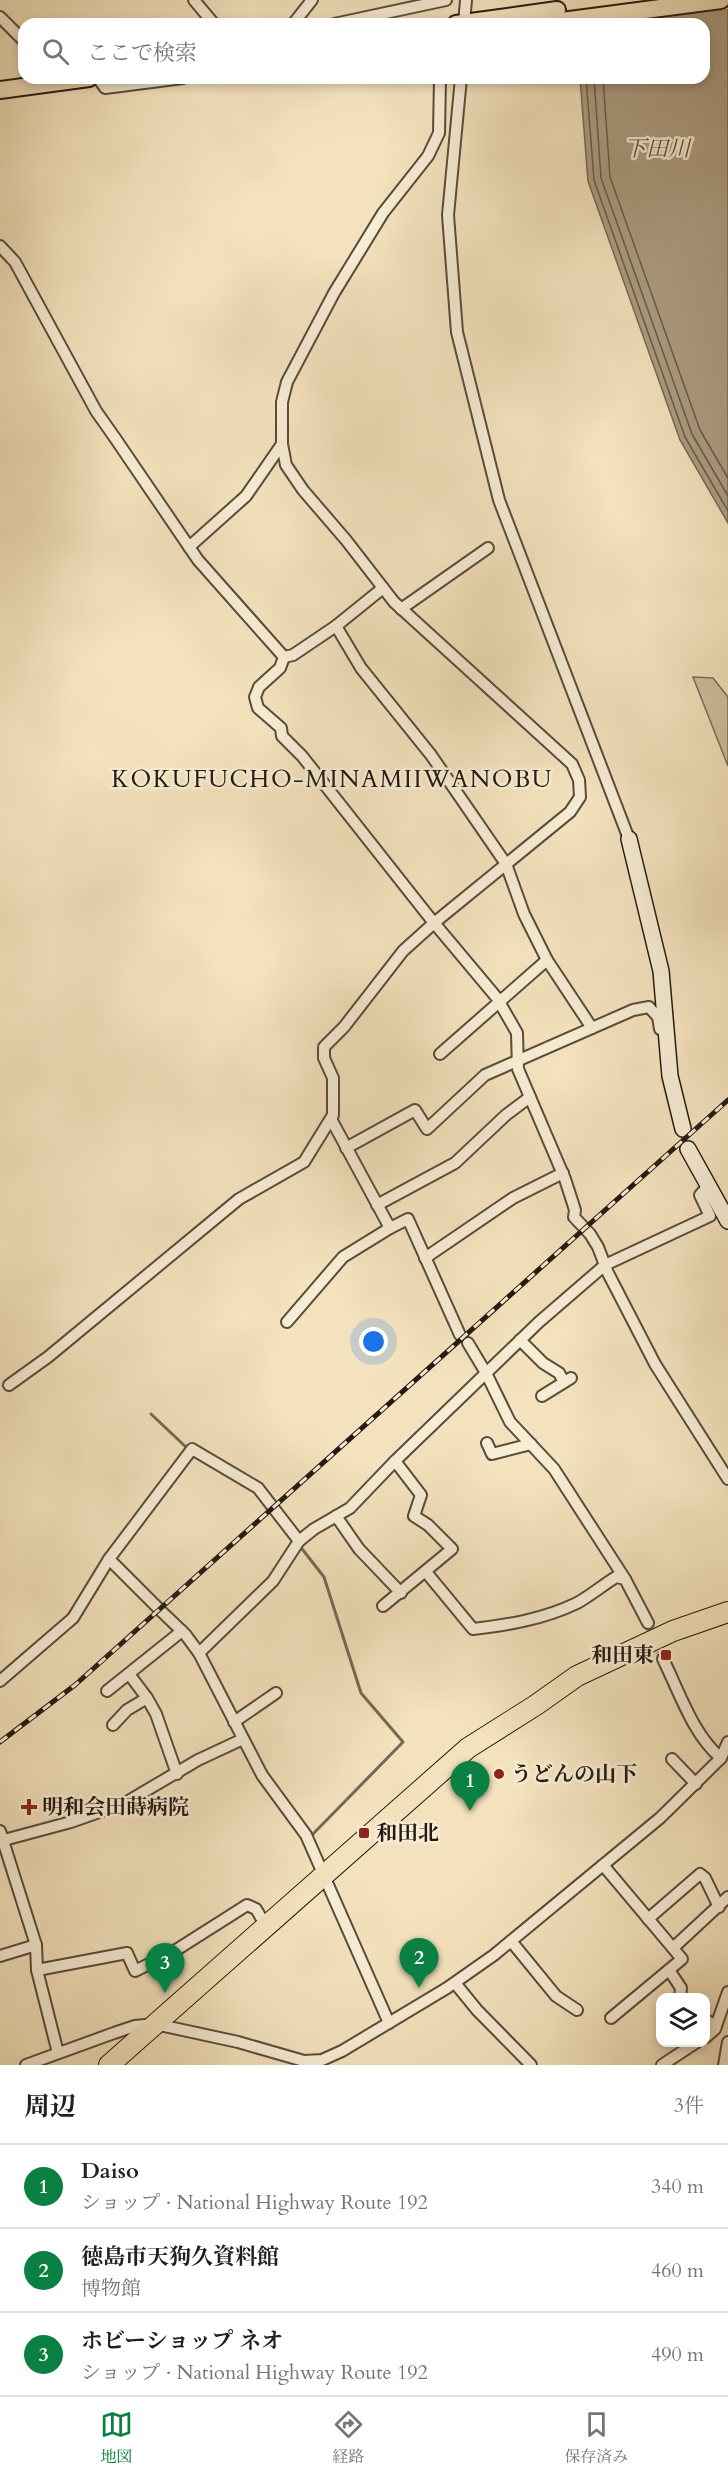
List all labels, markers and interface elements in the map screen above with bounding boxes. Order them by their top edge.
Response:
search box [18,18,710,84]
icon: search [39,35,72,68]
text: ここで検索 [87,38,197,68]
water label: 下田川 [624,134,692,164]
district label: KOKUFUCHO-MINAMIIWANOBU [111,763,553,796]
your location [359,1327,388,1356]
place label: 和田東 [591,1641,654,1670]
marker: 和田東 [659,1648,673,1662]
place label: うどんの山下 [511,1760,637,1789]
pin: 1 [450,1762,490,1811]
marker: うどんの山下 [492,1767,506,1781]
place label: 明和会田蒔病院 [42,1793,189,1822]
marker: 明和会田蒔病院 [20,1798,38,1816]
place label: 和田北 [376,1819,439,1848]
marker: 和田北 [357,1826,371,1840]
pin: 2 [400,1938,438,1988]
pin: 3 [146,1944,184,1993]
map controls [656,1993,710,2047]
button: layers [656,1993,710,2047]
text: 周辺 [24,2089,76,2124]
text: 3件 [674,2092,704,2119]
text: Daiso [81,2156,139,2186]
text: 1 [38,2173,49,2200]
text: 340 m [651,2173,704,2200]
text: ショップ · National Highway Route 192 [81,2189,428,2216]
text: 徳島市天狗久資料館 [81,2242,279,2272]
text: 2 [38,2257,49,2284]
text: 460 m [651,2257,704,2284]
text: 博物館 [81,2275,141,2302]
text: ホビーショップ ネオ [81,2326,283,2356]
text: 3 [38,2341,49,2368]
text: 490 m [651,2341,704,2368]
text: ショップ · National Highway Route 192 [81,2359,428,2386]
tab: 地図 [100,2408,133,2468]
tab: 経路 [332,2408,365,2468]
tab: 保存済み [564,2408,628,2468]

